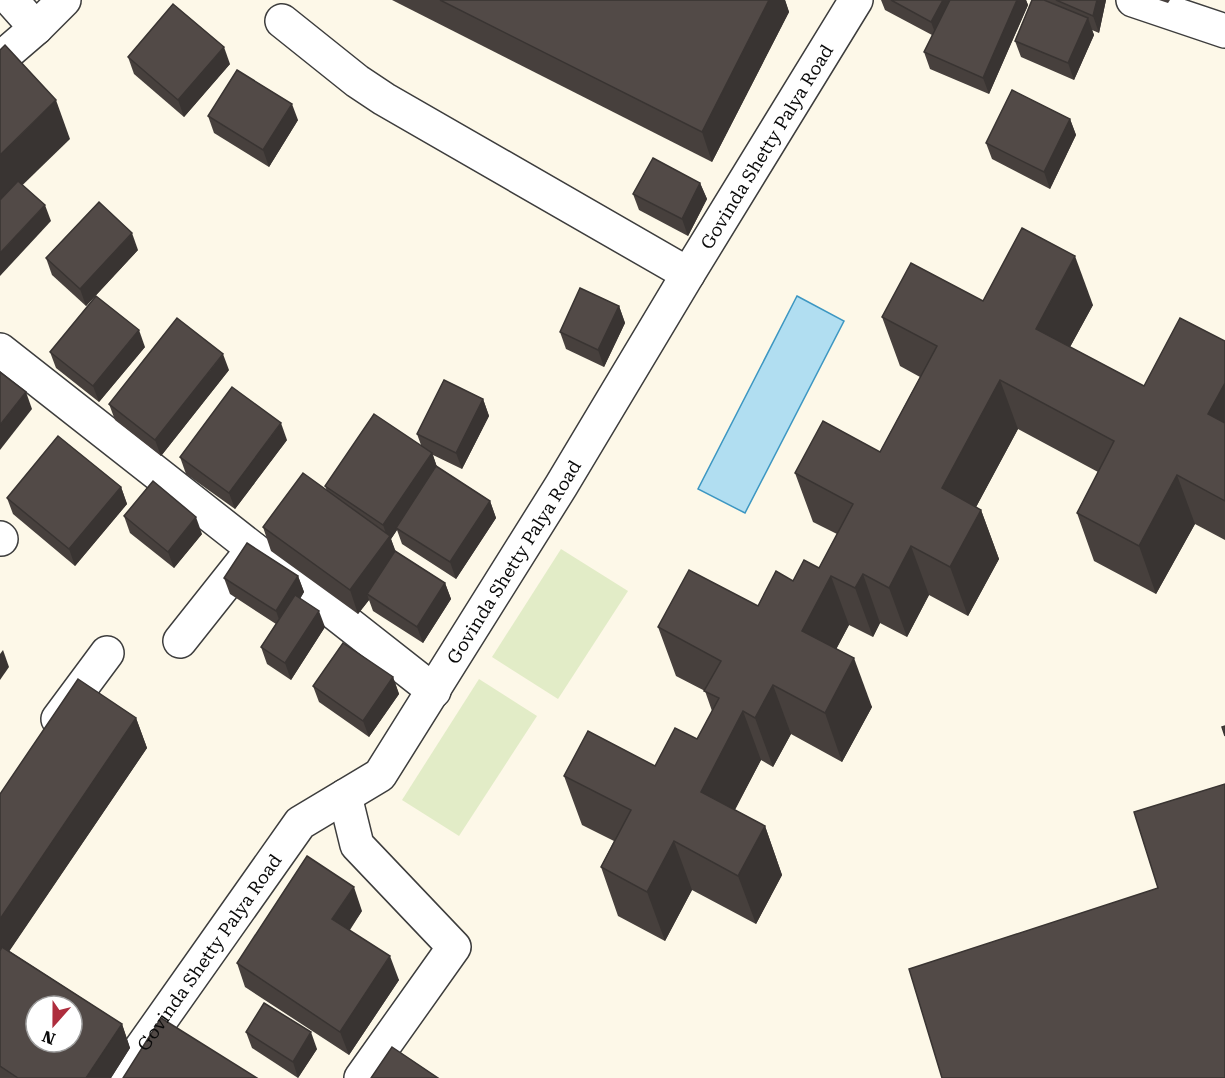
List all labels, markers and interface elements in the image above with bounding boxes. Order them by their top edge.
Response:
street label: Govinda Shetty Palya Road [696,40,837,253]
street label: Govinda Shetty Palya Road [442,456,585,667]
street label: Govinda Shetty Palya Road [132,849,286,1055]
north arrow [24,994,84,1054]
text: N [40,1026,58,1049]

